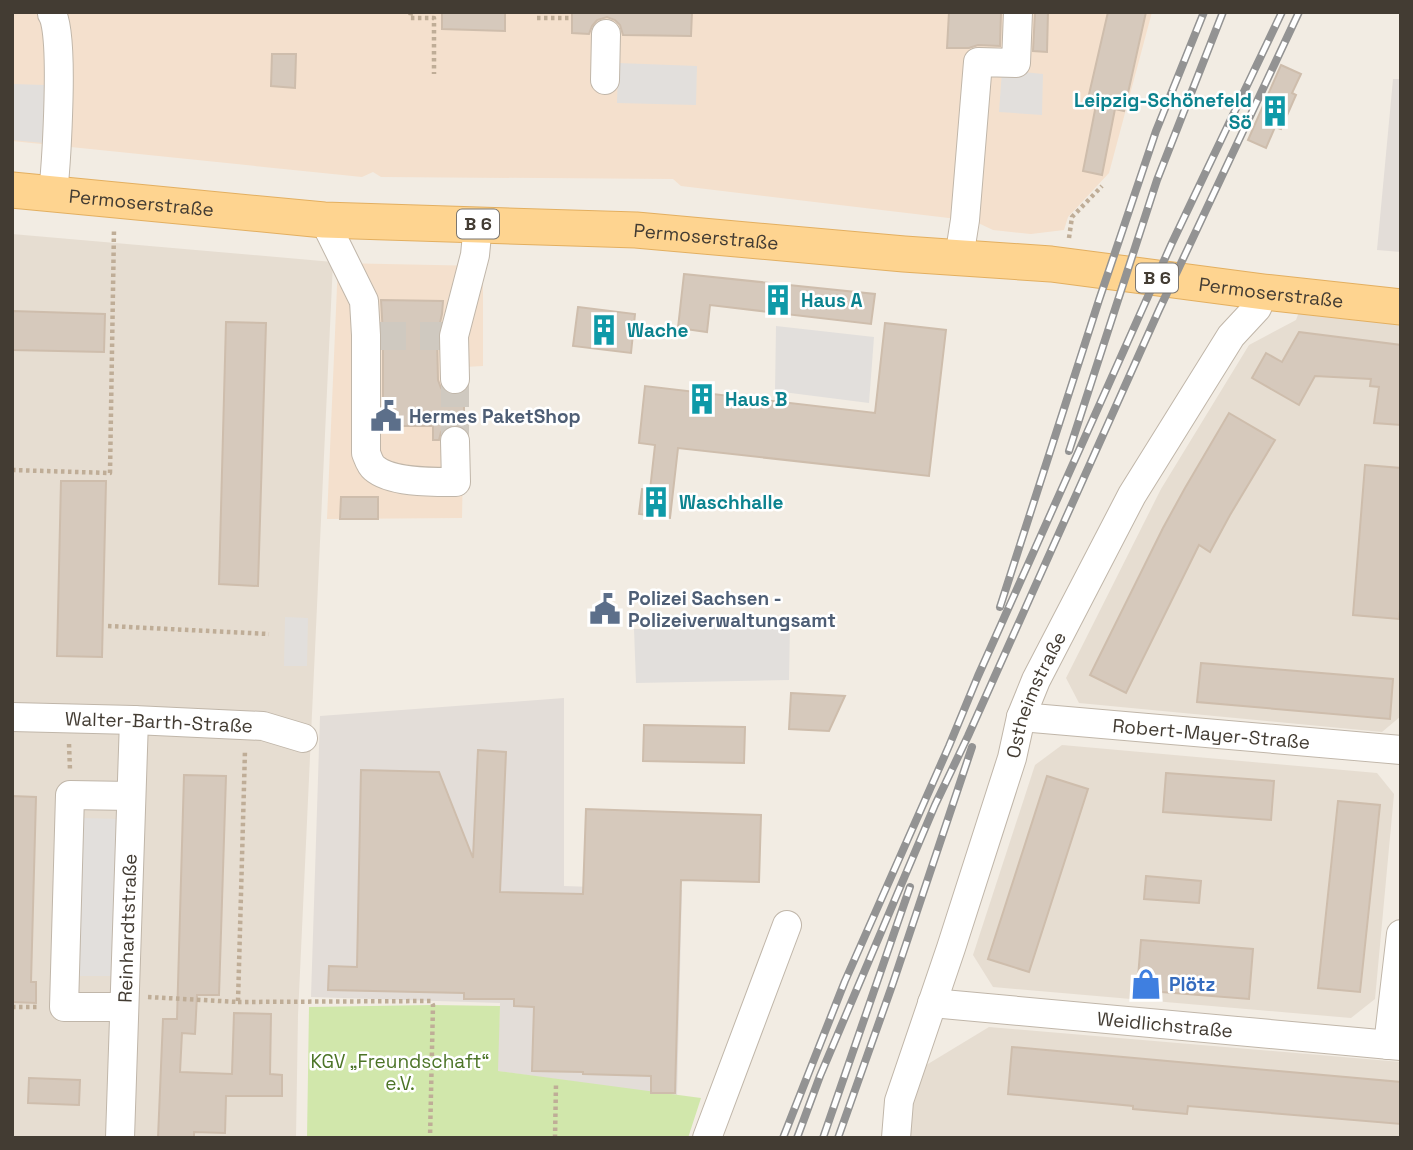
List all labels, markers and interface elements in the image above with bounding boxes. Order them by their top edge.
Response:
place label: Leipzig-Schönefeld Sö [1074,88,1252,135]
building icon: Leipzig-Schönefeld Sö [1258,94,1292,128]
street label: Permoserstraße [68,184,215,222]
road number: B 6 [457,210,499,238]
street label: Permoserstraße [633,218,780,256]
road number: B 6 [1136,264,1178,292]
street label: Permoserstraße [1197,272,1345,314]
building icon: Haus A [761,283,795,317]
place label: Haus A [801,288,862,313]
building icon: Wache [587,313,621,347]
place label: Wache [627,318,689,343]
building icon: Haus B [685,382,719,416]
place label: Haus B [725,387,787,412]
public building icon: Hermes PaketShop [369,399,403,433]
place label: Hermes PaketShop [409,404,581,429]
building icon: Waschhalle [639,485,673,519]
place label: Waschhalle [679,490,783,515]
place label: Polizei Sachsen - Polizeiverwaltungsamt [628,586,836,633]
public building icon: Polizei Sachsen - Polizeiverwaltungsamt [588,592,622,626]
street label: Ostheimstraße [1000,627,1072,760]
street label: Walter-Barth-Straße [65,706,254,739]
street label: Robert-Mayer-Straße [1111,713,1311,755]
street label: Reinhardtstraße [113,853,143,1003]
shop icon: Plötz [1129,967,1163,1001]
place label: Plötz [1169,972,1215,997]
street label: Weidlichstraße [1096,1006,1234,1044]
park label: KGV „Freundschaft“ e.V. [310,1049,490,1096]

